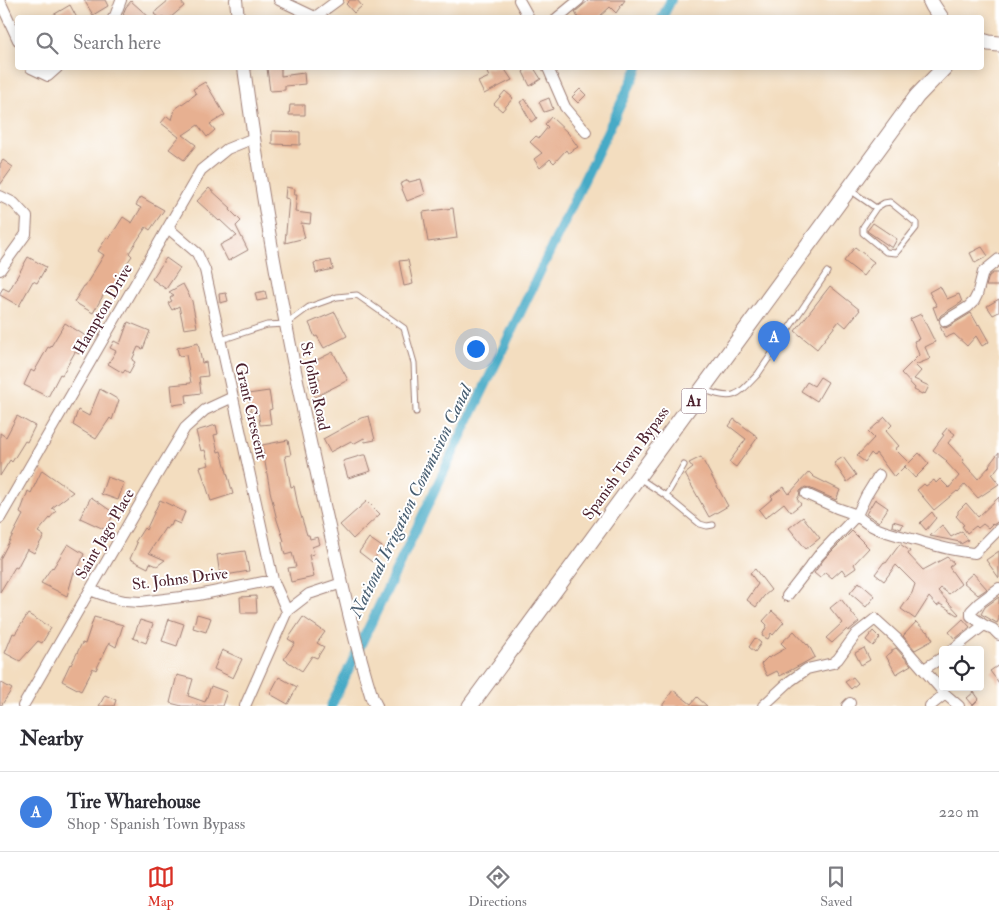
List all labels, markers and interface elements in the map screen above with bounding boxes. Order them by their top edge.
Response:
search box [15,15,984,70]
icon: search [33,29,61,57]
text: Search here [73,31,161,55]
street label: Hampton Drive [69,260,138,358]
pin: A [758,321,790,362]
your location [463,336,489,362]
street label: St Johns Road [295,340,334,433]
street label: Grant Crescent [230,361,272,461]
water label: National Irrigation Commission Canal [344,379,478,622]
road number: A1 [682,388,706,414]
street label: Spanish Town Bypass [578,402,675,524]
street label: Saint Jago Place [71,485,140,583]
street label: St. Johns Drive [131,563,230,596]
map controls [939,646,984,691]
button: locate [939,646,984,691]
text: Nearby [20,725,83,752]
text: Tire Wharehouse [67,790,201,814]
text: A [31,802,41,822]
text: 220 m [939,802,979,822]
text: Shop · Spanish Town Bypass [67,814,245,834]
tab: Map [147,863,175,910]
tab: Directions [468,863,527,910]
tab: Saved [820,863,852,910]

